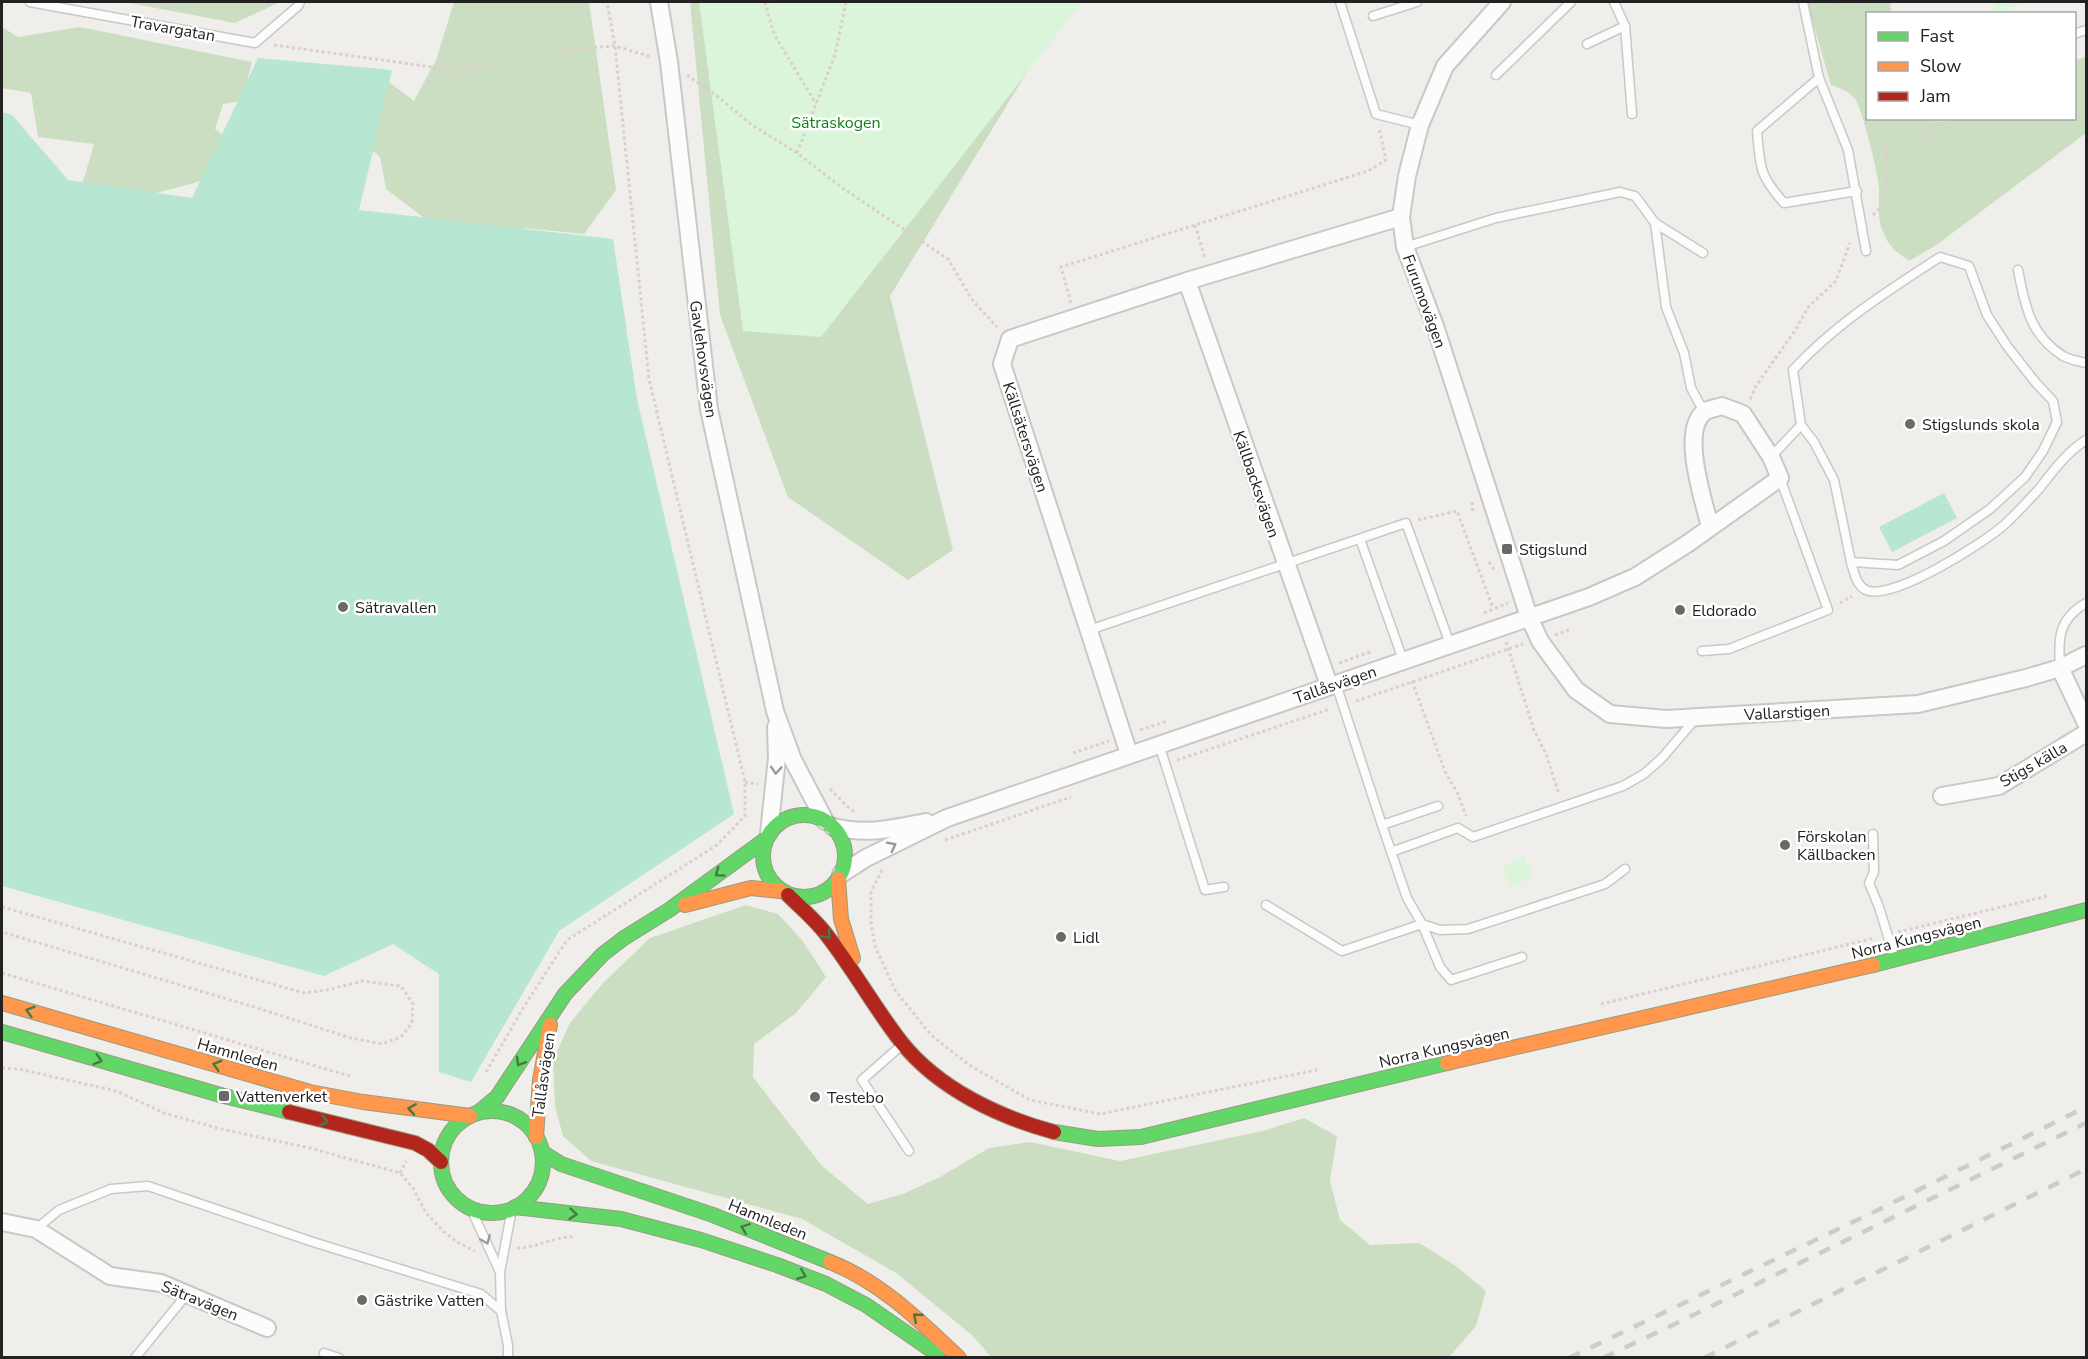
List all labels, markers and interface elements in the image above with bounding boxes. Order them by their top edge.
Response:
street label: Travargatan [129,11,217,47]
legend [1866,12,2076,120]
text: Fast [1920,24,1955,48]
text: Slow [1920,54,1961,78]
text: Jam [1919,84,1951,108]
park label: Sätraskogen [791,112,881,134]
street label: Furumovägen [1397,251,1451,351]
street label: Gavlehovsvägen [684,299,722,419]
street label: Källsätersvägen [997,379,1053,495]
place label: Stigslunds skola [1922,414,2040,436]
marker: Stigslunds skola [1903,417,1917,431]
street label: Källbacksvägen [1227,428,1285,541]
place label: Stigslund [1519,539,1587,561]
marker: Stigslund [1500,542,1514,556]
place label: Sätravallen [355,597,437,619]
marker: Sätravallen [336,600,350,614]
place label: Eldorado [1692,600,1757,622]
marker: Eldorado [1673,603,1687,617]
street label: Tallåsvägen [1291,661,1380,709]
street label: Vallarstigen [1742,700,1831,726]
street label: Stigs källa [1996,737,2071,793]
one-way arrow [770,765,783,774]
place label: Förskolan Källbacken [1797,826,1876,866]
marker: Förskolan Källbacken [1778,838,1792,852]
one-way arrow [886,841,897,853]
one-way arrow [714,866,725,877]
street label: Norra Kungsvägen [1849,911,1983,965]
place label: Lidl [1073,927,1100,949]
one-way arrow [819,928,830,939]
marker: Lidl [1054,930,1068,944]
one-way arrow [25,1006,36,1018]
street label: Norra Kungsvägen [1377,1022,1512,1074]
street label: Tallåsvägen [527,1031,561,1119]
street label: Hamnleden [195,1033,281,1077]
one-way arrow [92,1053,103,1065]
one-way arrow [515,1056,527,1066]
one-way arrow [213,1060,223,1072]
place label: Vattenverket [235,1086,328,1108]
place label: Testebo [827,1087,884,1109]
marker: Vattenverket [217,1089,231,1103]
marker: Testebo [808,1090,822,1104]
one-way arrow [407,1103,416,1115]
one-way arrow [319,1114,329,1127]
street label: Hamnleden [725,1194,810,1246]
one-way arrow [569,1207,578,1220]
one-way arrow [740,1223,751,1235]
one-way arrow [479,1234,491,1245]
one-way arrow [796,1267,806,1280]
street label: Sätravägen [158,1275,242,1326]
place label: Gästrike Vatten [374,1290,484,1312]
marker: Gästrike Vatten [355,1293,369,1307]
one-way arrow [913,1313,924,1324]

